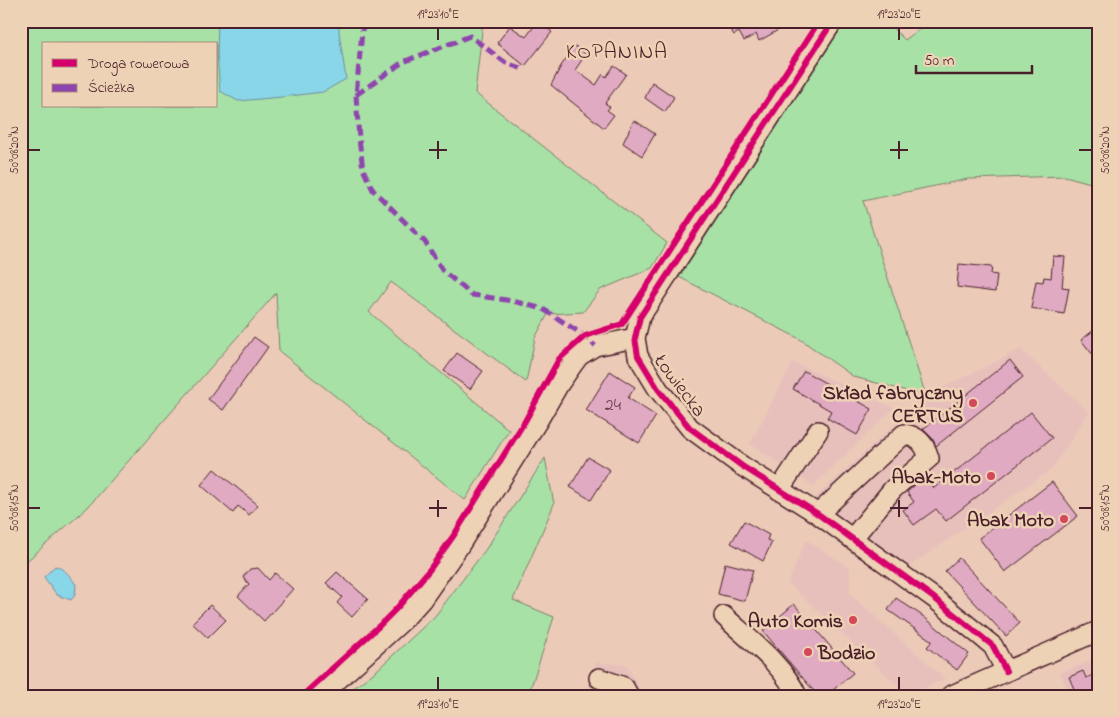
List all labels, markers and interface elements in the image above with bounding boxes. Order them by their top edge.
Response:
text: 19°23'10"E [417,6,459,24]
text: 19°23'20"E [877,6,921,24]
district label: KOPANINA [566,38,668,68]
legend [42,42,218,108]
scale bar [916,42,1033,74]
text: 50 m [924,50,955,72]
text: Droga rowerowa [87,53,189,76]
text: Ścieżka [88,77,135,99]
text: 50°08'20"N [6,126,24,174]
text: 50°08'20"N [1097,126,1115,174]
street label: Łowiecka [645,348,712,424]
place label: Skład fabryczny CERTUS [823,380,963,432]
house number: 24 [605,393,622,419]
marker: Skład fabryczny CERTUS [967,397,979,409]
place label: Abak-Moto [891,464,981,493]
marker: Abak-Moto [985,470,997,482]
text: 50°08'15"N [6,484,24,532]
text: 50°08'15"N [1097,484,1115,532]
place label: Abak Moto [967,507,1054,536]
marker: Abak Moto [1058,513,1070,525]
place label: Auto Komis [748,608,843,637]
marker: Auto Komis [847,614,859,626]
place label: Bodzio [817,640,875,669]
marker: Bodzio [802,646,814,658]
text: 19°23'10"E [417,696,459,714]
text: 19°23'20"E [877,696,921,714]

